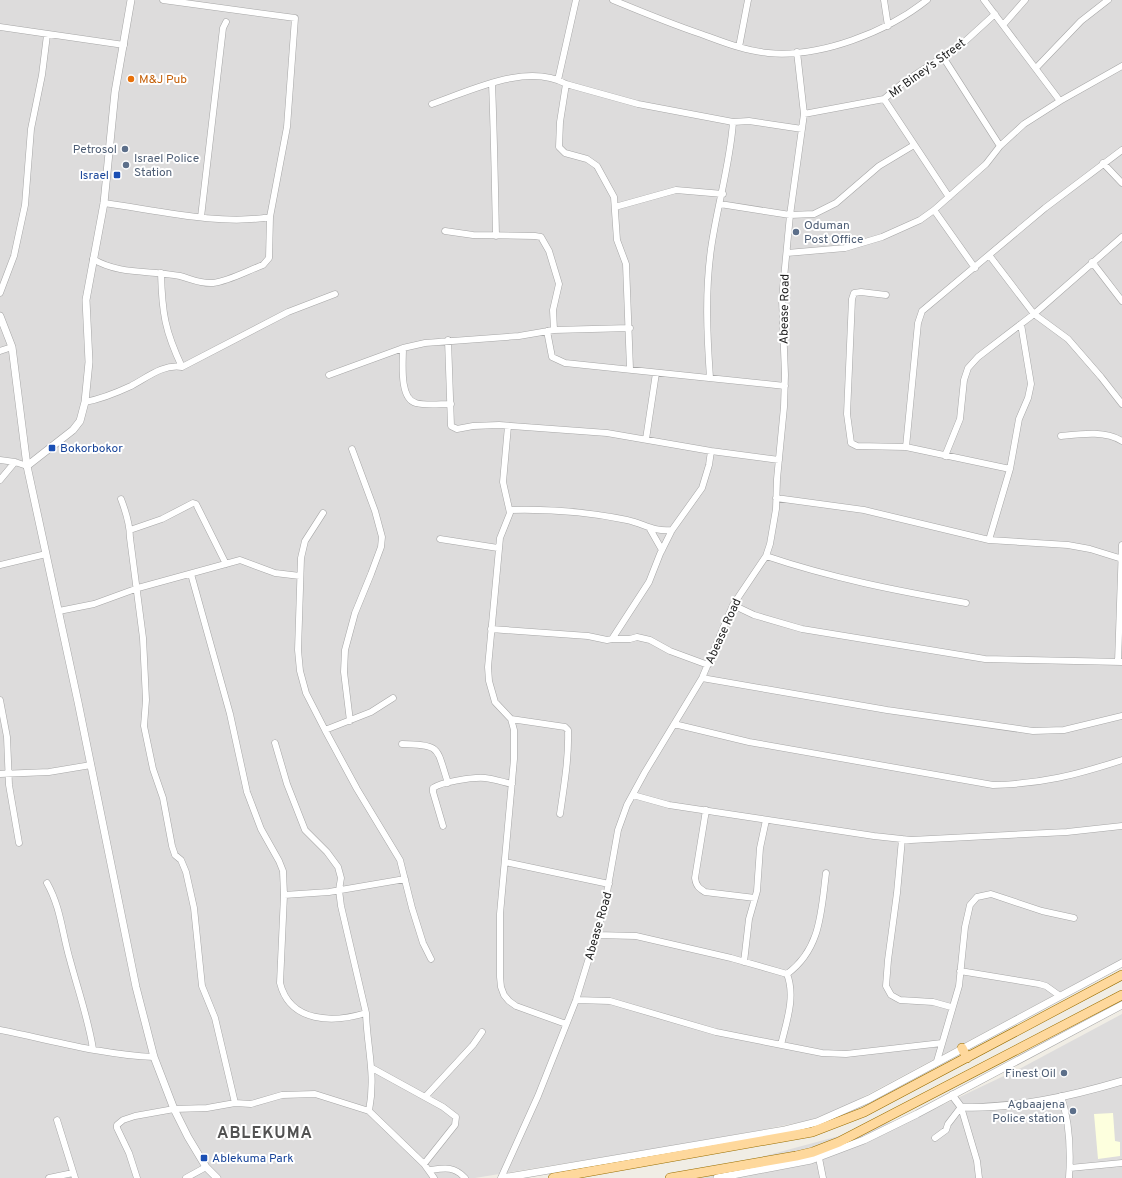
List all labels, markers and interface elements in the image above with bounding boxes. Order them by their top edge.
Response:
street label: Mr Biney’s Street [886,36,969,102]
place label: M&J Pub [139,72,187,88]
marker: M&J Pub [126,74,136,84]
place label: Petrosol [73,142,117,158]
marker: Petrosol [120,144,130,154]
place label: Israel Police Station [134,151,199,181]
marker: Israel Police Station [121,160,131,170]
place label: Israel [80,168,109,184]
marker: Israel [112,170,122,180]
place label: Oduman Post Office [804,218,864,248]
marker: Oduman Post Office [791,227,801,237]
street label: Abease Road [776,274,794,344]
place label: Bokorbokor [60,441,123,457]
marker: Bokorbokor [47,443,57,453]
street label: Abease Road [702,596,746,667]
street label: Abease Road [582,890,616,962]
place label: Finest Oil [1005,1066,1056,1082]
marker: Finest Oil [1059,1068,1069,1078]
place label: Agbaajena Police station [992,1097,1065,1127]
marker: Agbaajena Police station [1068,1106,1078,1116]
district label: ABLEKUMA [217,1124,313,1144]
place label: Ablekuma Park [212,1151,294,1167]
marker: Ablekuma Park [199,1153,209,1163]

